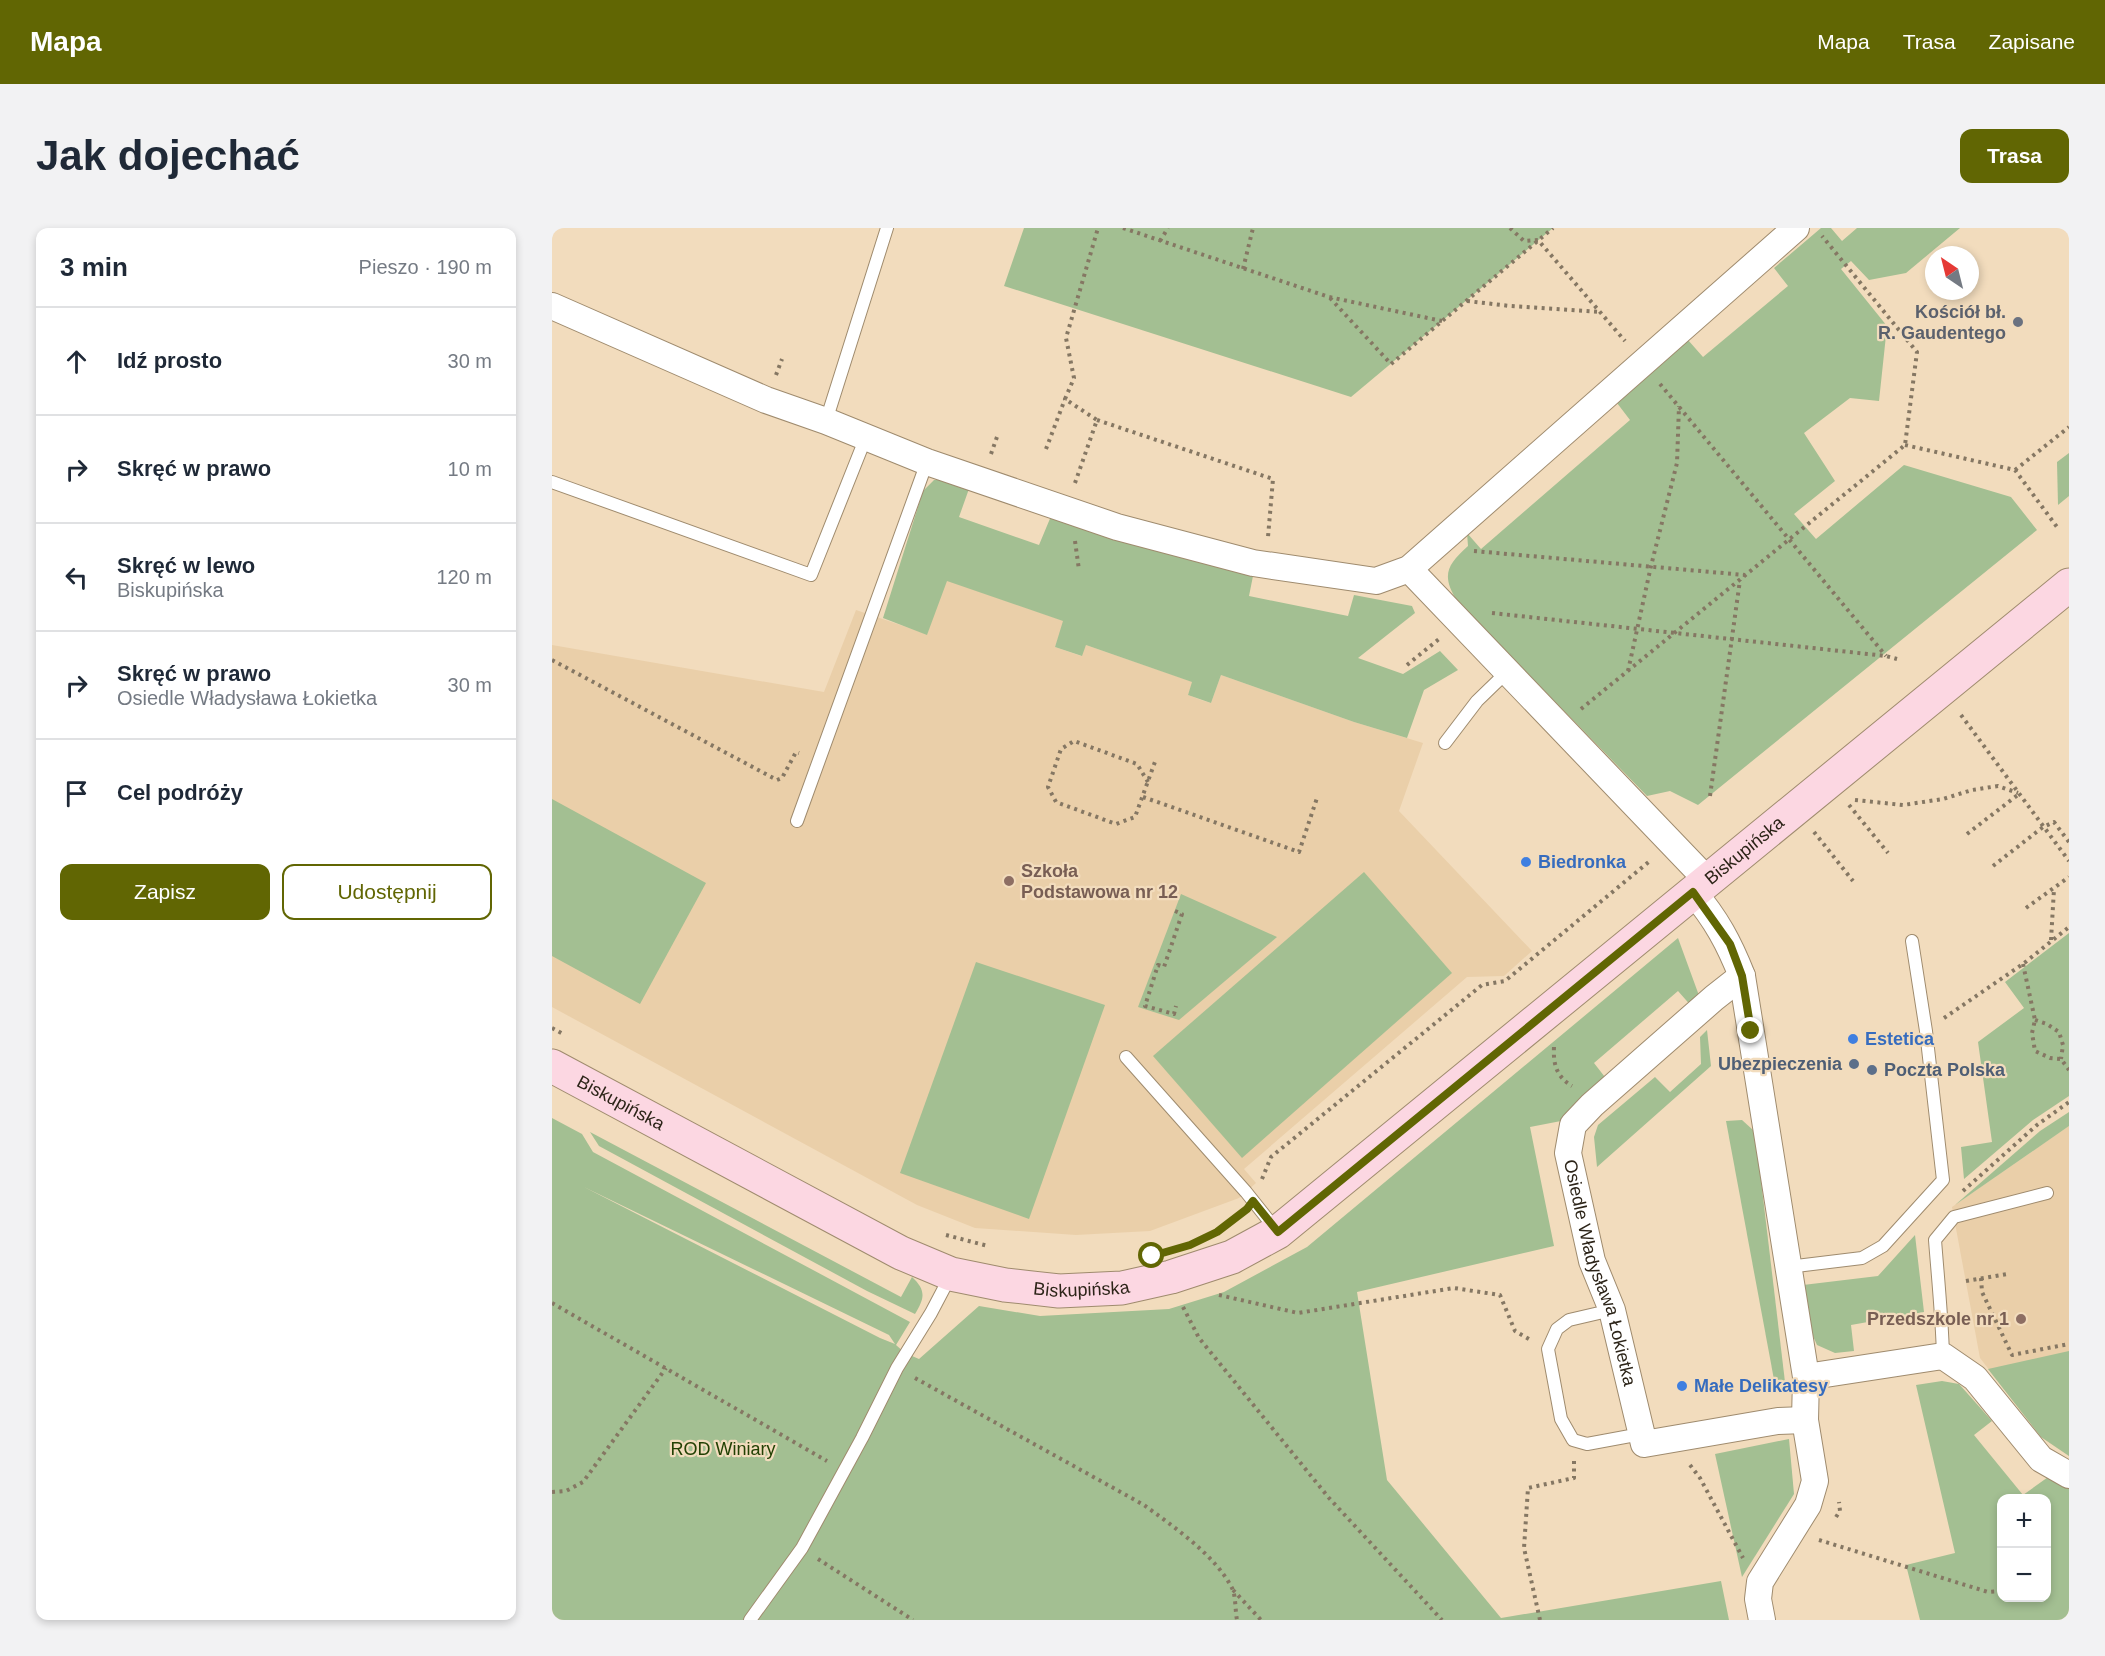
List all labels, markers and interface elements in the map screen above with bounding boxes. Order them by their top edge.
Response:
text: Mapa [30,26,102,57]
text: Mapa [1817,30,1870,53]
text: Trasa [1903,30,1956,53]
text: Zapisane [1989,30,2075,53]
button: Trasa [1960,129,2069,183]
text: Jak dojechać [36,132,300,179]
north arrow [1925,246,1979,300]
text: 3 min [60,252,128,282]
text: Pieszo · 190 m [359,256,492,278]
place label: Kościół bł. R. Gaudentego [1878,302,2006,343]
marker: Kościół bł. R. Gaudentego [2011,315,2025,329]
icon: ahead [60,345,93,378]
text: Idź prosto [117,348,222,373]
text: 30 m [448,350,492,372]
icon: right [60,453,93,486]
text: Skręć w prawo [117,456,271,481]
text: 10 m [448,458,492,480]
text: Skręć w lewo [117,553,255,578]
icon: left [60,561,93,594]
text: 120 m [436,566,492,588]
text: Biskupińska [117,579,224,601]
text: Skręć w prawo [117,661,271,686]
icon: right [60,669,93,702]
text: 30 m [448,674,492,696]
text: Osiedle Władysława Łokietka [117,687,377,709]
icon: arrive [60,777,93,810]
text: Cel podróży [117,780,243,805]
street label: Biskupińska [1701,812,1789,889]
place label: Biedronka [1538,852,1627,872]
marker: Biedronka [1519,855,1533,869]
place label: Szkoła Podstawowa nr 12 [1021,861,1178,902]
button: Zapisz [60,864,270,920]
button: Udostępnij [282,864,492,920]
marker: Szkoła Podstawowa nr 12 [1002,874,1016,888]
route end [1737,1017,1763,1043]
place label: Estetica [1865,1029,1935,1049]
marker: Estetica [1846,1032,1860,1046]
place label: Ubezpieczenia [1718,1054,1843,1074]
marker: Ubezpieczenia [1847,1057,1861,1071]
place label: Poczta Polska [1884,1060,2006,1080]
marker: Poczta Polska [1865,1063,1879,1077]
street label: Biskupińska [574,1071,669,1135]
street label: Osiedle Władysława Łokietka [1560,1158,1640,1389]
route start [1138,1242,1164,1268]
street label: Biskupińska [1032,1276,1132,1301]
place label: Przedszkole nr 1 [1867,1309,2009,1329]
marker: Przedszkole nr 1 [2014,1312,2028,1326]
place label: Małe Delikatesy [1694,1376,1828,1396]
marker: Małe Delikatesy [1675,1379,1689,1393]
park label: ROD Winiary [670,1439,776,1459]
map controls [1997,1494,2051,1602]
button: + [1997,1494,2051,1548]
button: − [1997,1548,2051,1602]

